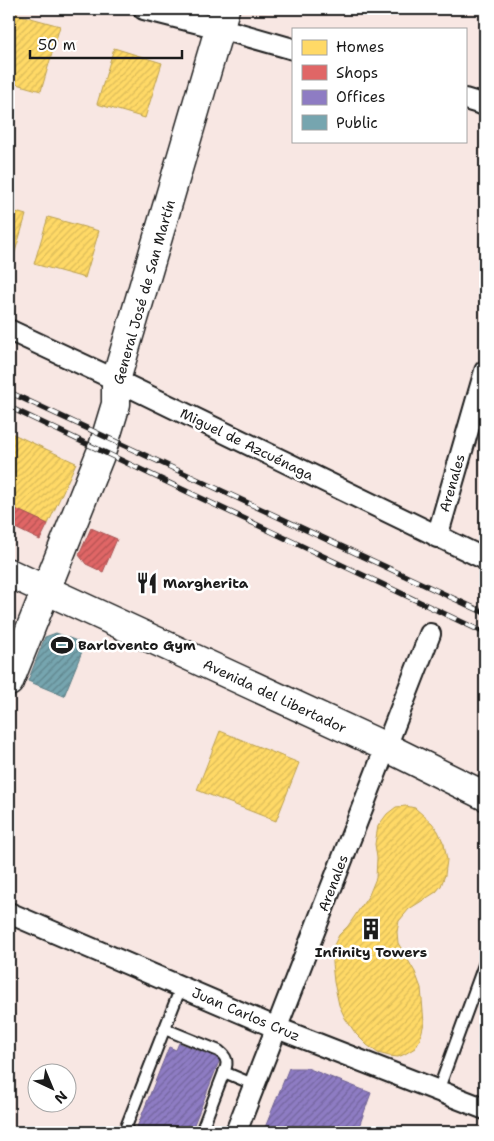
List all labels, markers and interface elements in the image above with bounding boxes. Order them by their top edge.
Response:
scale bar [30,28,182,60]
legend [292,28,466,142]
text: 50 m [38,35,76,55]
text: Homes [336,37,384,57]
text: Shops [336,63,378,83]
text: Offices [336,87,385,107]
text: Public [336,113,378,133]
street label: General José de San Martín [109,197,179,386]
street label: Miguel de Azcuénaga [177,404,317,484]
street label: Arenales [435,452,469,514]
restaurant icon: Margherita [134,570,160,596]
place label: Margherita [163,574,249,592]
sports icon: Barlovento Gym [49,632,75,658]
place label: Barlovento Gym [78,636,196,654]
street label: Avenida del Libertador [200,655,350,737]
street label: Arenales [314,852,352,914]
building icon: Infinity Towers [358,916,384,942]
place label: Infinity Towers [315,943,427,961]
street label: Juan Carlos Cruz [189,983,303,1045]
north arrow [28,1064,78,1114]
text: N [51,1087,71,1108]

